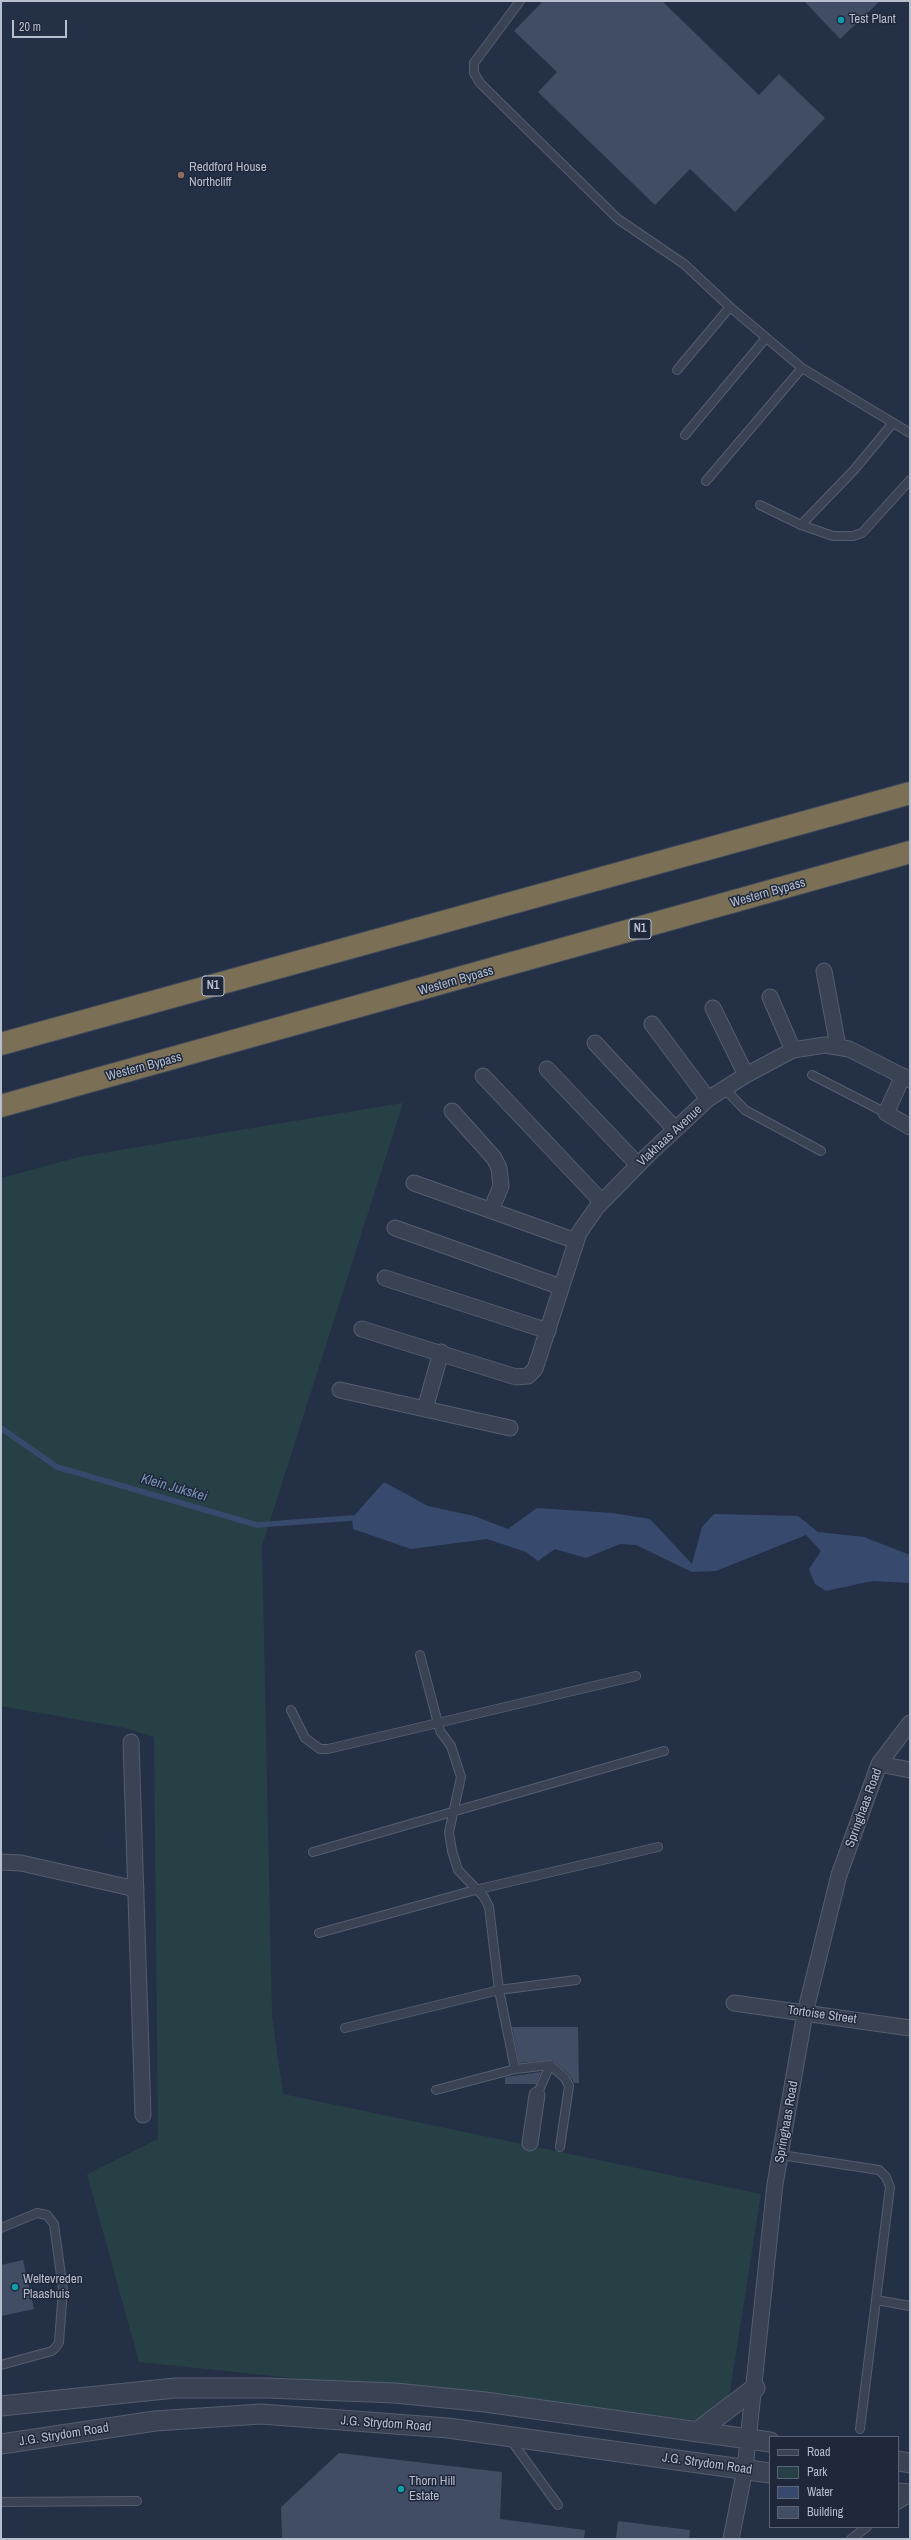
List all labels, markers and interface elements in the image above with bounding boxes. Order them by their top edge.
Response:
scale bar [14,12,69,38]
place label: Test Plant [849,12,896,28]
marker: Test Plant [836,15,846,25]
text: 20 m [19,19,41,35]
place label: Reddford House Northcliff [189,160,267,191]
marker: Reddford House Northcliff [176,170,186,180]
street label: Western Bypass [729,875,807,911]
road number: N1 [629,919,651,939]
street label: Western Bypass [417,963,495,999]
road number: N1 [202,976,224,996]
street label: Western Bypass [105,1049,183,1085]
street label: Vlakhaas Avenue [634,1102,706,1170]
water label: Klein Jukskei [139,1471,209,1505]
street label: Springhaas Road [842,1766,886,1850]
street label: Tortoise Street [787,2002,857,2028]
street label: Springhaas Road [772,2080,802,2164]
place label: Weltevreden Plaashuis [23,2272,83,2303]
marker: Weltevreden Plaashuis [10,2282,20,2292]
street label: J.G. Strydom Road [340,2413,432,2435]
street label: J.G. Strydom Road [18,2420,110,2450]
legend [769,2436,899,2528]
text: Road [807,2444,831,2460]
street label: J.G. Strydom Road [661,2450,753,2478]
text: Park [807,2464,827,2480]
place label: Thorn Hill Estate [409,2474,455,2505]
marker: Thorn Hill Estate [396,2484,406,2494]
text: Water [807,2484,833,2500]
text: Building [807,2504,843,2520]

